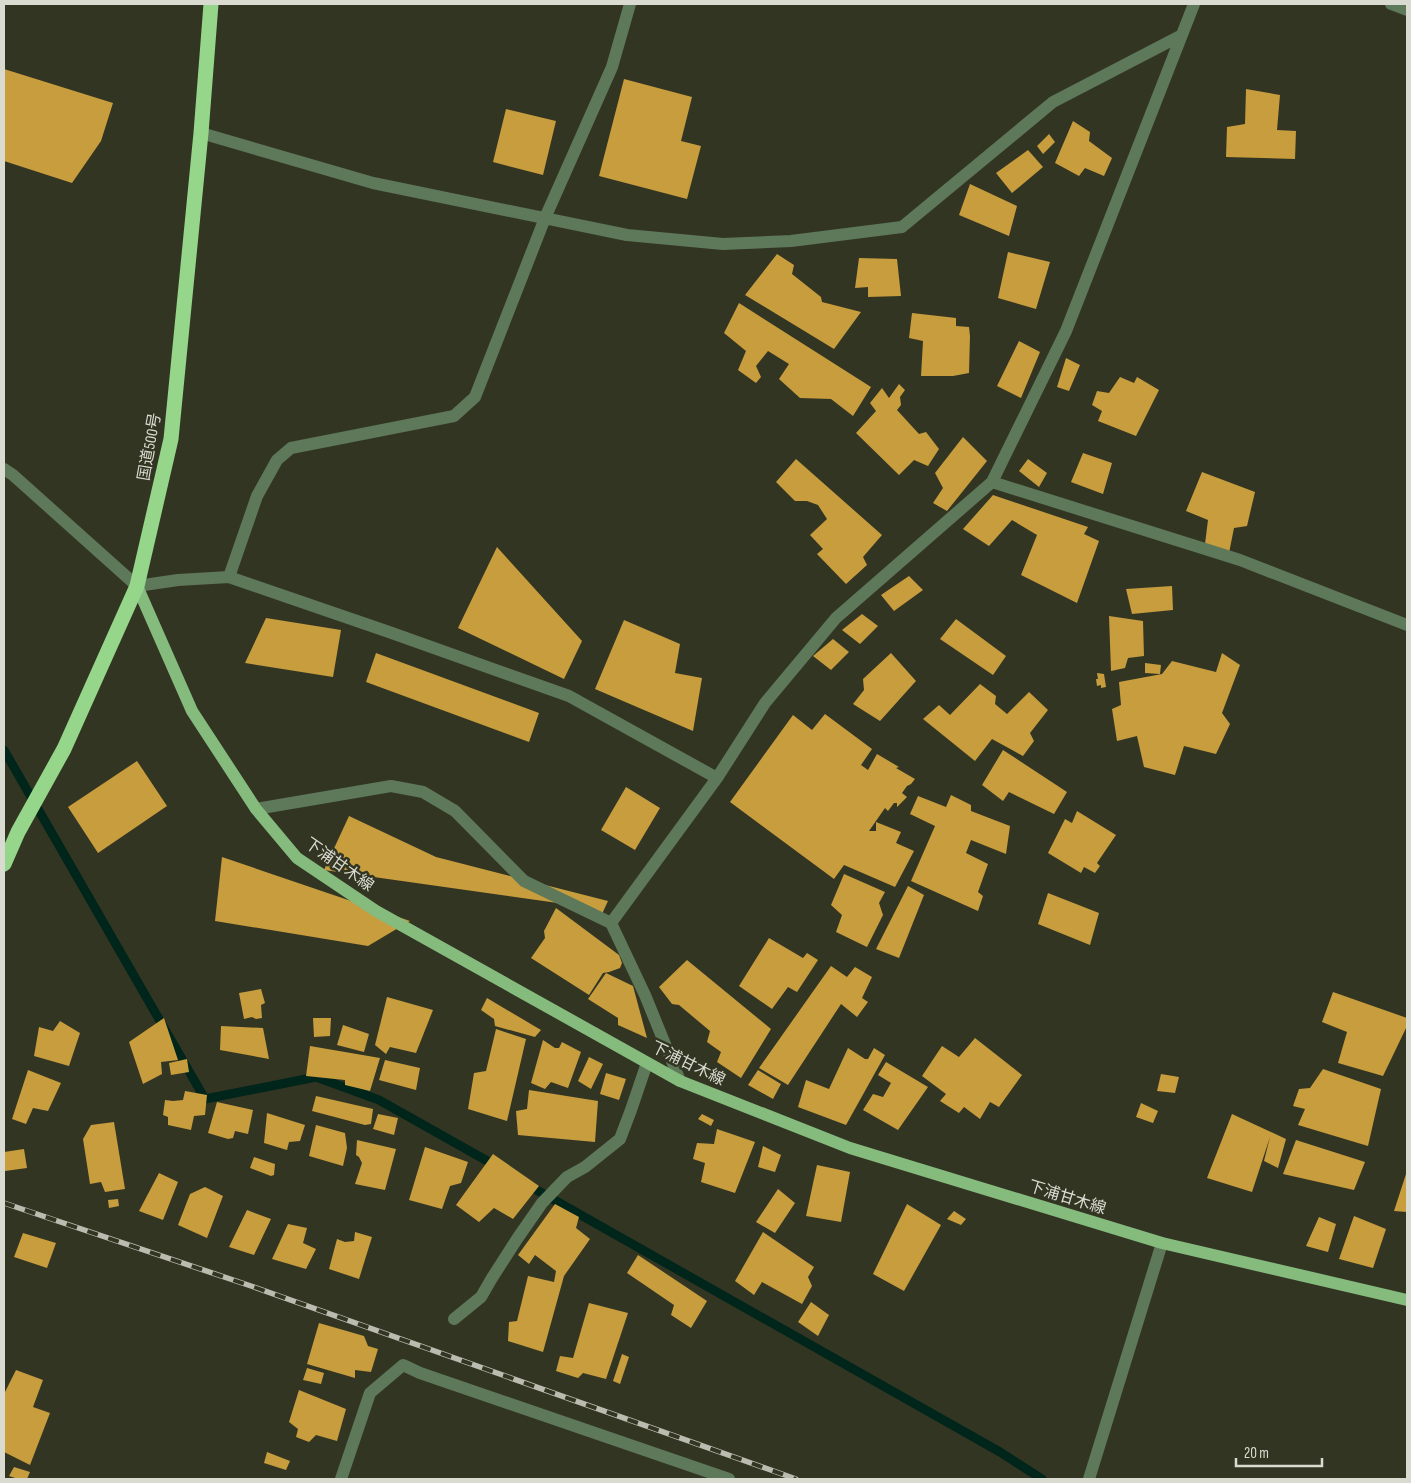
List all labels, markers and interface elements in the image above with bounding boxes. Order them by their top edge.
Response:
street label: 国道500号 [135,412,165,482]
street label: 下浦甘木線 [301,834,377,896]
street label: 下浦甘木線 [648,1038,728,1090]
street label: 下浦甘木線 [1026,1177,1108,1219]
scale bar [1236,1436,1322,1468]
text: 20 m [1244,1444,1269,1463]

